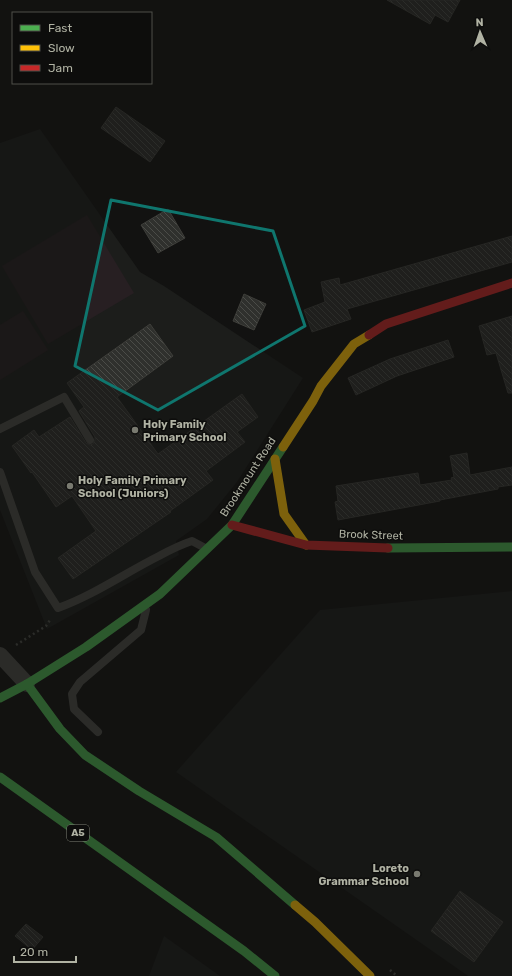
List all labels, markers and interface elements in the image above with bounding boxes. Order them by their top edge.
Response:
legend [12,12,152,84]
north arrow [460,12,500,52]
text: N [475,16,484,29]
text: Fast [48,21,72,35]
text: Slow [48,41,75,55]
text: Jam [48,61,73,75]
place label: Holy Family Primary School [143,418,226,444]
marker: Holy Family Primary School [130,425,140,435]
street label: Brookmount Road [217,435,279,519]
place label: Holy Family Primary School (Juniors) [78,474,187,500]
marker: Holy Family Primary School (Juniors) [65,481,75,491]
street label: Brook Street [339,527,404,543]
road number: A5 [67,825,89,841]
place label: Loreto Grammar School [318,862,409,888]
marker: Loreto Grammar School [412,869,422,879]
scale bar [14,938,76,964]
text: 20 m [20,945,48,959]

